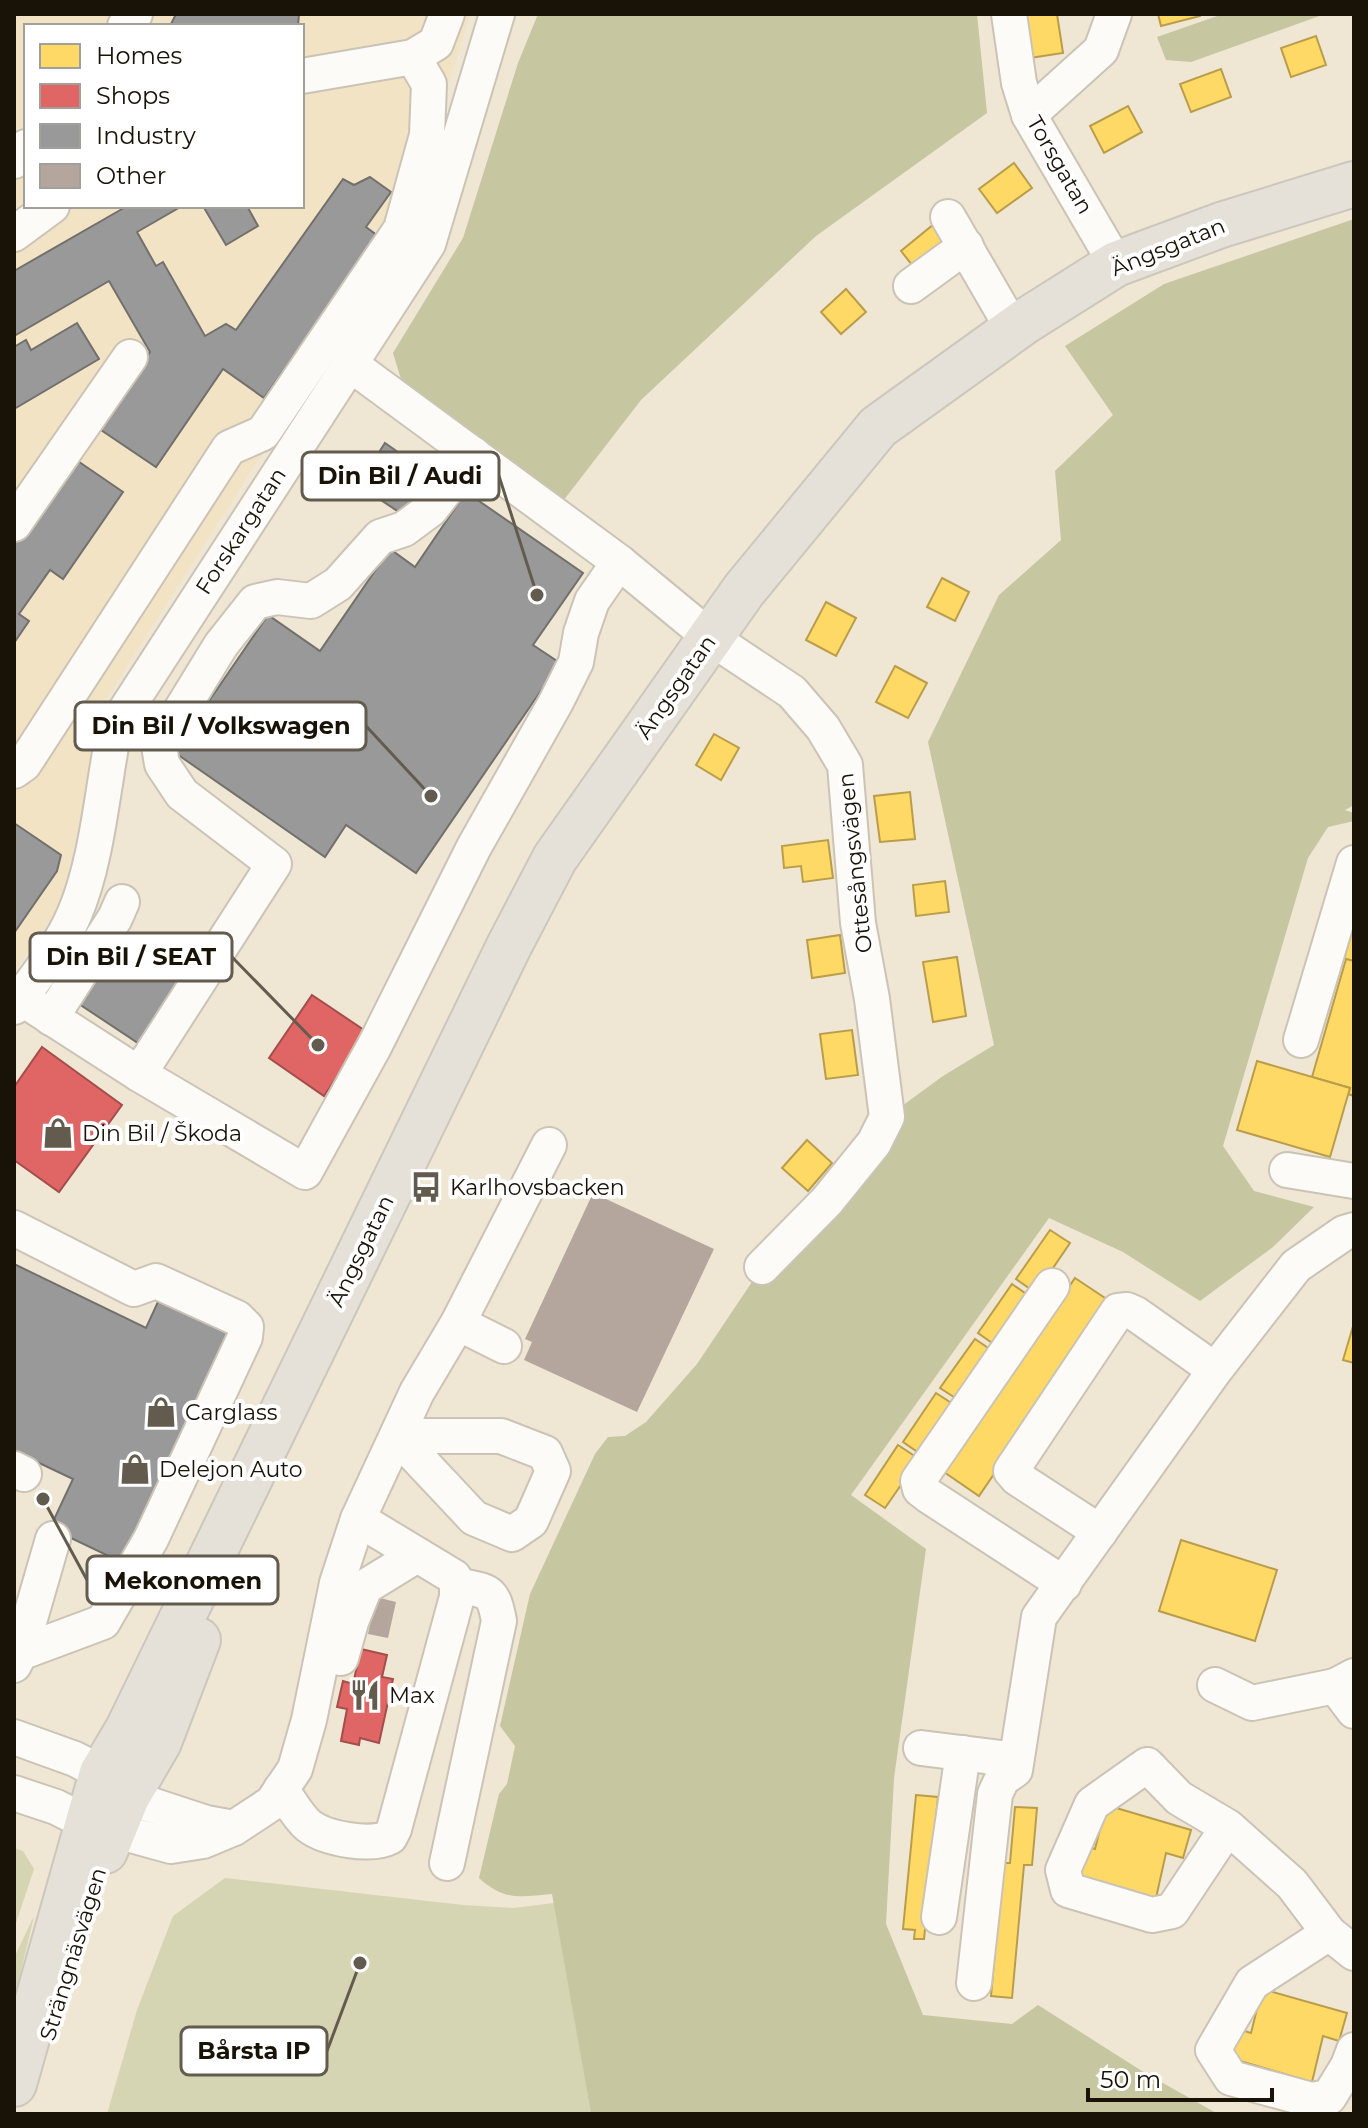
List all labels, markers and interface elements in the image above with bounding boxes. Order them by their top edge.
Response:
legend [24,24,304,208]
text: Homes [96,41,182,70]
text: Shops [96,81,170,110]
street label: Torsgatan [1021,111,1099,219]
text: Industry [96,121,196,150]
text: Other [96,161,166,190]
street label: Ängsgatan [1107,212,1229,282]
callout: Din Bil / Audi [302,452,499,500]
text: Din Bil / Audi [318,461,482,490]
street label: Forskargatan [190,463,292,599]
street label: Ängsgatan [630,630,722,744]
callout: Din Bil / Volkswagen [75,702,366,750]
text: Din Bil / Volkswagen [92,711,350,740]
street label: Ottesångsvägen [832,772,878,954]
callout: Din Bil / SEAT [30,933,232,981]
text: Din Bil / SEAT [46,942,216,971]
shop icon: Din Bil / Škoda [41,1116,75,1150]
place label: Din Bil / Škoda [82,1120,242,1147]
bus stop icon: Karlhovsbacken [409,1170,443,1204]
place label: Karlhovsbacken [450,1174,625,1201]
street label: Ängsgatan [322,1191,400,1311]
shop icon: Carglass [144,1395,178,1429]
place label: Carglass [185,1399,278,1426]
shop icon: Delejon Auto [118,1452,152,1486]
place label: Delejon Auto [159,1456,303,1483]
callout: Mekonomen [87,1556,278,1604]
text: Mekonomen [104,1566,262,1595]
restaurant icon: Max [348,1678,382,1712]
place label: Max [389,1682,435,1709]
street label: Strängnäsvägen [34,1864,112,2044]
callout: Bårsta IP [181,2027,327,2075]
text: Bårsta IP [197,2036,311,2065]
scale bar [1088,2052,1272,2102]
text: 50 m [1100,2065,1161,2094]

